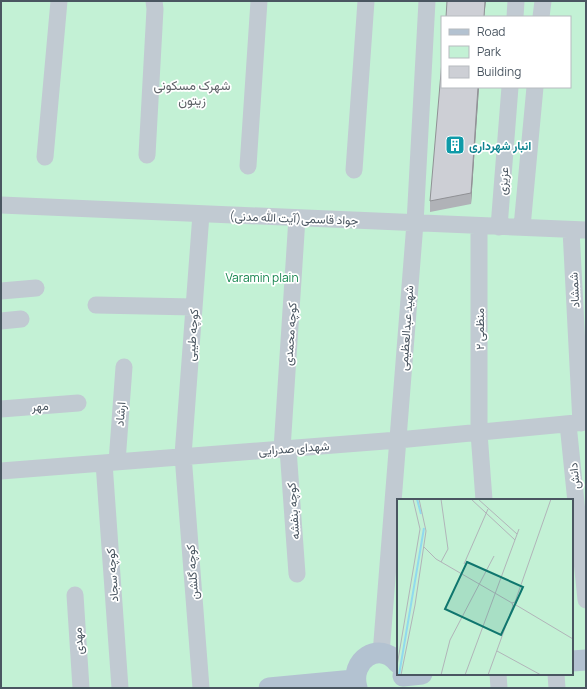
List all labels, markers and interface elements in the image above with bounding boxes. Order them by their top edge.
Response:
legend [441,16,571,88]
text: Road [477,23,505,40]
text: Park [477,43,502,60]
text: Building [477,63,521,80]
district label: شهرک مسکونی زیتون [154,76,231,109]
building icon: انبار شهرداری [444,134,466,156]
place label: انبار شهرداری [469,137,531,154]
street label: عزیزی [494,166,512,196]
street label: جواد قاسمی(آیت الله مدنی) [229,207,359,229]
park label: Varamin plain [225,269,299,286]
street label: شمشاد [565,272,583,308]
street label: شهید عبدالعظیمی [395,285,417,371]
street label: کوچه محمدی [279,302,301,366]
street label: کوچه طیبی [182,308,202,362]
street label: منظمی ۲ [471,308,488,350]
street label: مهر [30,397,49,415]
street label: ارشاد [110,401,130,427]
street label: شهدای صدرایی [258,437,330,459]
street label: دانش [564,462,584,490]
street label: کوچه بنفشه [283,482,303,540]
inset map [397,499,573,675]
street label: کوچه گلشن [182,544,202,600]
street label: کوچه سجاد [102,548,122,602]
street label: مهدی [69,627,87,655]

